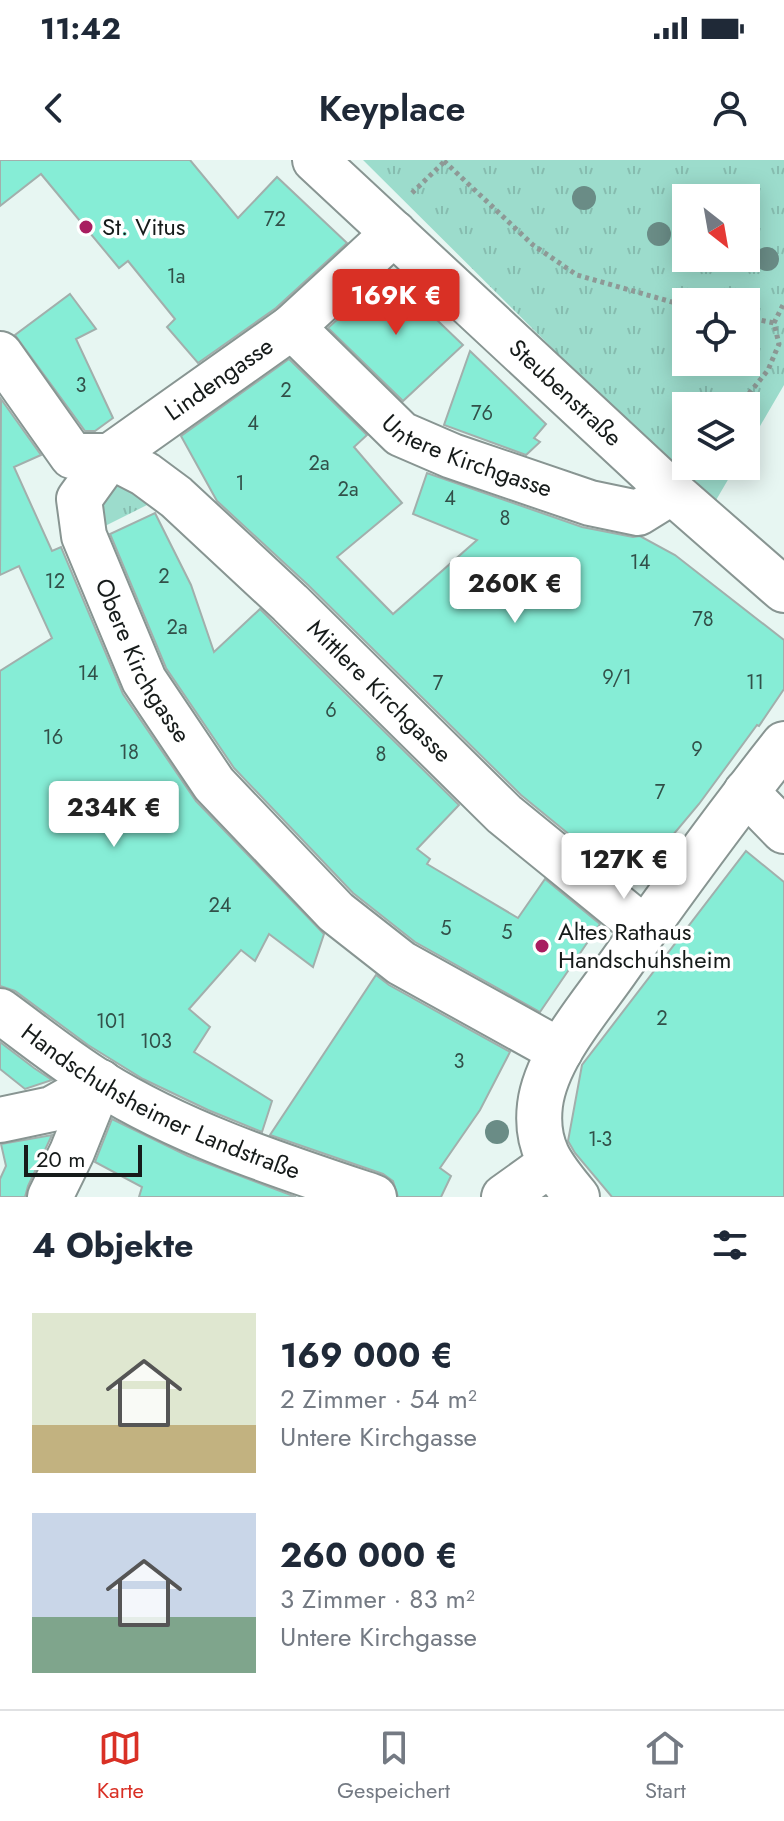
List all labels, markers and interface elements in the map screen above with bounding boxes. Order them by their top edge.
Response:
text: 11:42 [40,7,121,50]
text: Keyplace [318,82,466,134]
icon: back [32,86,76,130]
icon: person [708,86,752,130]
north arrow [672,184,760,272]
map controls [672,184,760,480]
house number: 72 [264,205,286,234]
place label: St. Vitus [102,209,185,244]
marker: St. Vitus [77,218,95,236]
house number: 1a [167,262,185,291]
pin: 169K € [331,269,461,337]
text: 169K € [350,276,442,314]
button: locate [672,288,760,376]
street label: Lindengasse [157,328,280,429]
street label: Steubenstraße [501,331,630,454]
house number: 3 [76,371,87,400]
house number: 2 [280,376,292,405]
button: layers [672,392,760,480]
house number: 76 [471,399,493,428]
street label: Untere Kirchgasse [374,406,557,506]
house number: 4 [247,409,259,438]
house number: 2a [309,449,330,478]
house number: 1 [236,469,245,498]
house number: 2a [338,475,359,504]
house number: 4 [444,484,456,513]
house number: 8 [500,504,510,533]
house number: 14 [630,548,651,577]
pin: 260K € [450,557,580,625]
house number: 2 [158,562,170,591]
text: 260K € [468,564,562,602]
house number: 12 [45,567,65,596]
street label: Obere Kirchgasse [86,573,199,750]
house number: 78 [692,605,714,634]
street label: Mittlere Kirchgasse [299,611,460,770]
house number: 2a [167,613,188,642]
house number: 14 [78,659,99,688]
house number: 9/1 [602,663,632,692]
house number: 11 [746,668,764,697]
house number: 7 [433,669,444,698]
house number: 6 [325,696,337,725]
house number: 16 [43,723,63,752]
house number: 9 [691,735,703,764]
house number: 18 [119,738,139,767]
house number: 8 [376,740,386,769]
house number: 7 [655,778,666,807]
pin: 234K € [49,781,179,849]
text: 234K € [67,788,161,826]
pin: 127K € [559,833,689,901]
text: 127K € [580,840,668,878]
house number: 24 [208,891,232,920]
house number: 5 [440,914,452,943]
place label: Altes Rathaus Handschuhsheim [558,914,732,977]
house number: 5 [501,918,513,947]
marker: Altes Rathaus Handschuhsheim [533,937,551,955]
house number: 2 [656,1004,668,1033]
house number: 101 [96,1007,126,1036]
street label: Handschuhsheimer Landstraße [14,1015,305,1188]
house number: 103 [140,1027,172,1056]
house number: 3 [454,1047,465,1076]
house number: 1-3 [588,1125,612,1154]
scale bar [24,1141,142,1177]
text: 20 m [36,1143,85,1175]
text: 4 Objekte [32,1221,193,1270]
icon: filters [708,1223,752,1267]
text: 169 000 € [280,1331,453,1380]
icon: home [96,1345,192,1441]
text: 2 Zimmer · 54 m² [280,1380,477,1418]
text: Untere Kirchgasse [280,1418,477,1456]
text: 260 000 € [280,1531,458,1580]
icon: home [96,1545,192,1641]
text: 3 Zimmer · 83 m² [280,1580,475,1618]
text: Untere Kirchgasse [280,1618,477,1656]
tab: Karte [97,1726,144,1806]
tab: Gespeichert [337,1726,450,1806]
tab: Start [643,1726,687,1806]

